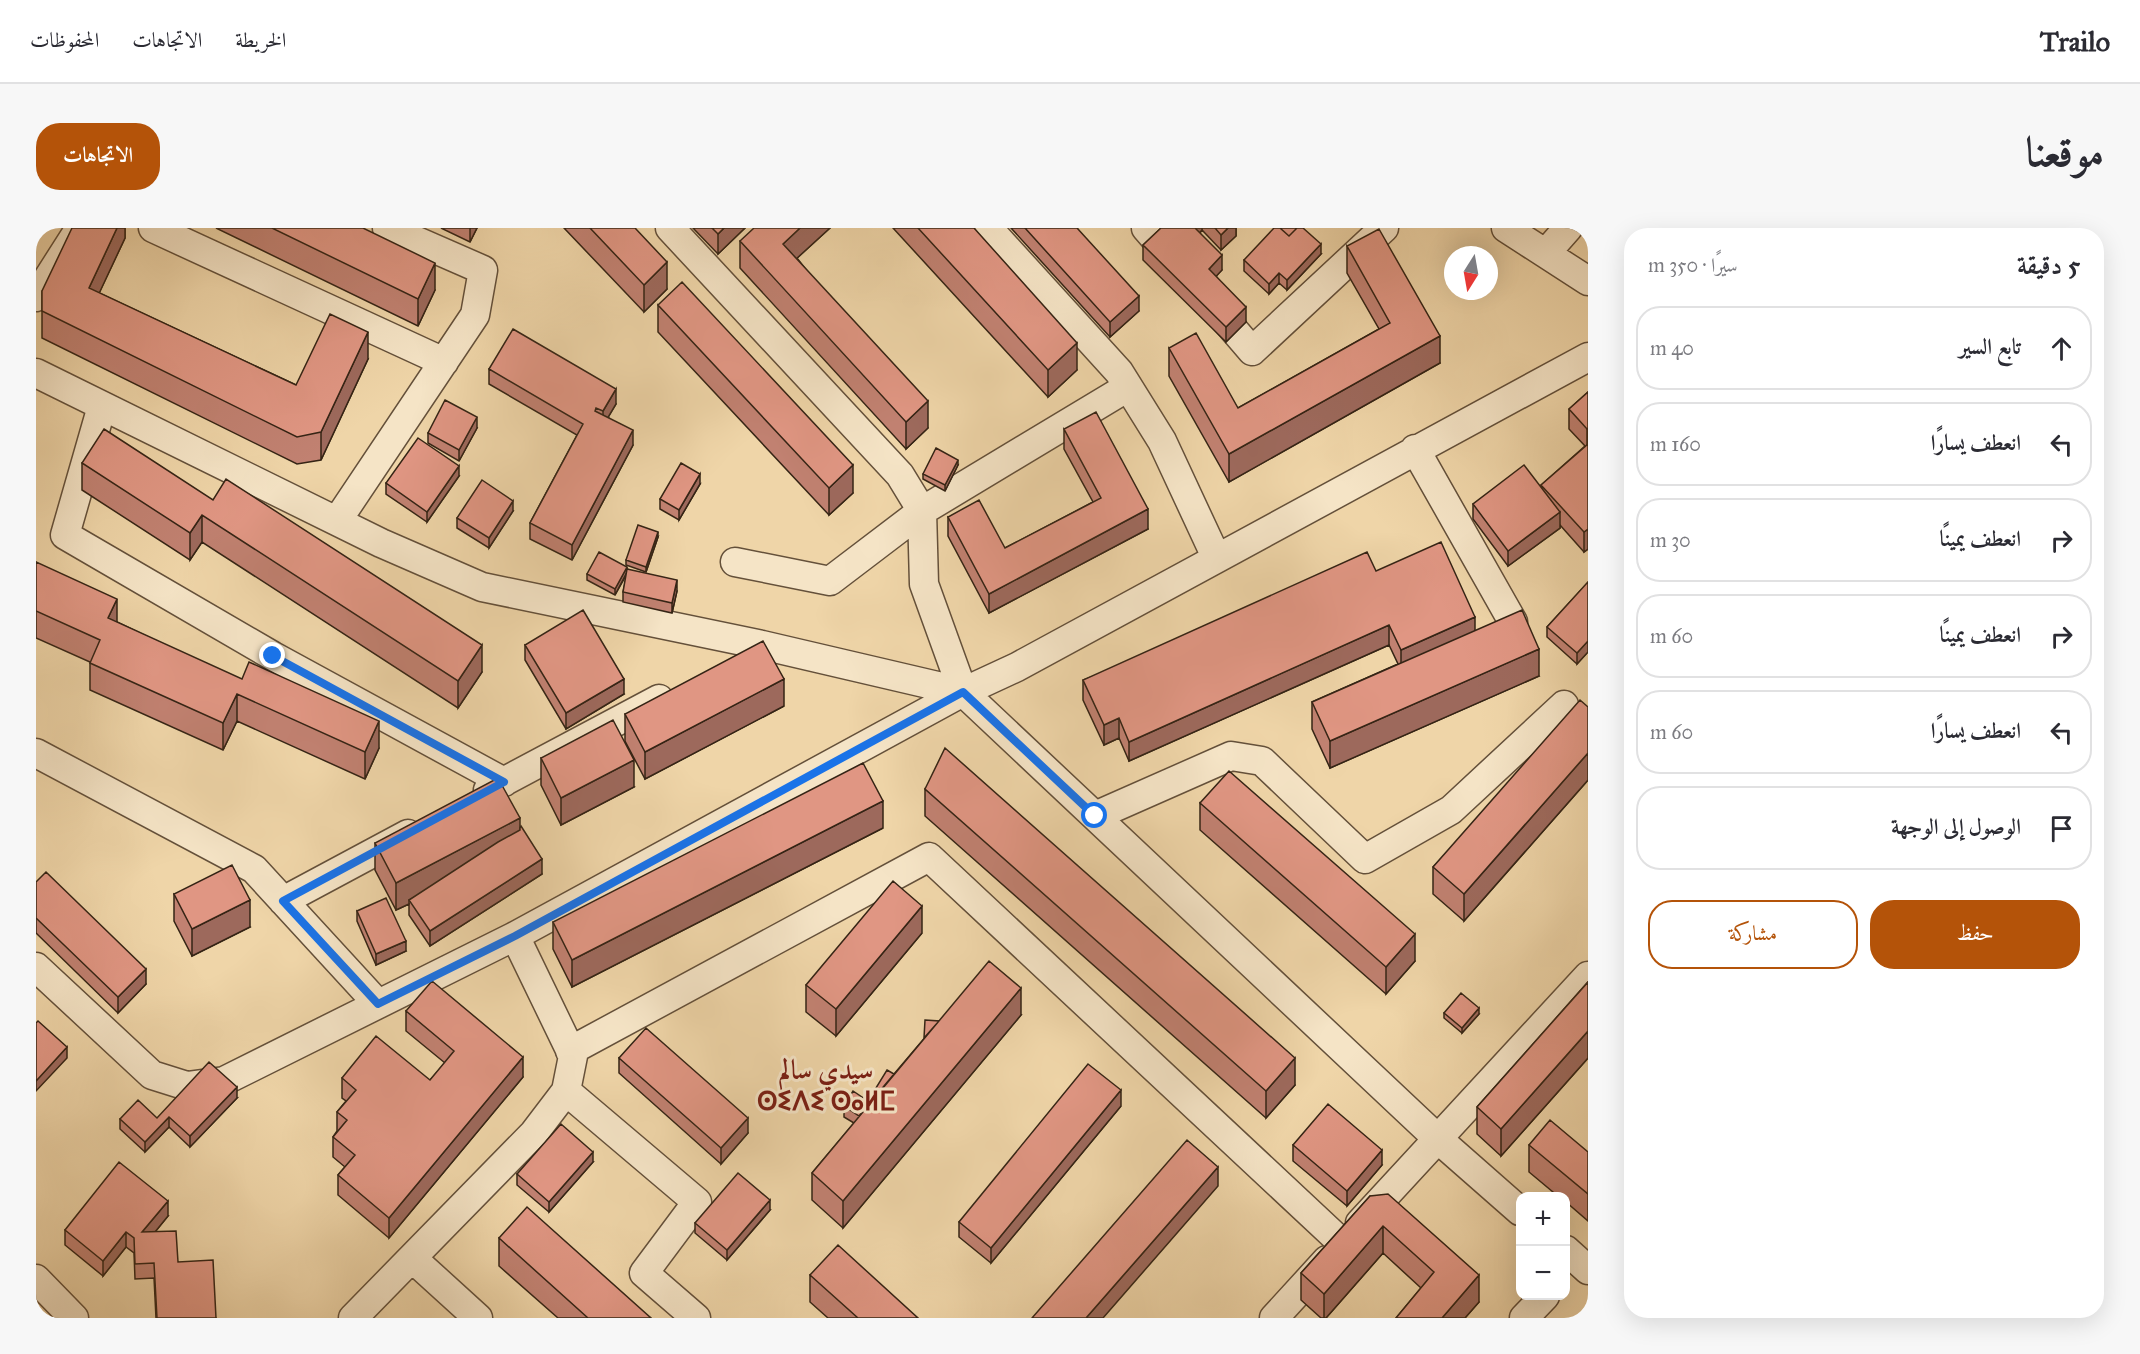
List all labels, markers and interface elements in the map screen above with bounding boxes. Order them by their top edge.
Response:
text: Trailo [2040,24,2110,59]
text: المحفوظات [30,27,99,53]
text: الاتجاهات [132,27,202,53]
text: الخريطة [235,27,286,53]
button: الاتجاهات [36,123,160,190]
text: موقعنا [2026,126,2104,178]
north arrow [1444,246,1498,300]
text: 5 دقيقة [2017,249,2080,281]
text: سيرًا · 350 m [1648,253,1738,277]
icon: ahead [2045,332,2078,365]
text: تابع السير [1959,333,2021,360]
text: 40 m [1650,336,1694,360]
icon: left [2045,428,2078,461]
text: انعطف يسارًا [1931,429,2021,456]
text: 160 m [1650,432,1701,456]
icon: right [2045,524,2078,557]
text: انعطف يمينًا [1940,525,2021,552]
text: 30 m [1650,528,1691,552]
icon: right [2045,620,2078,653]
text: انعطف يمينًا [1940,621,2021,648]
text: 60 m [1650,624,1693,648]
route end [259,642,285,668]
icon: left [2045,716,2078,749]
text: انعطف يسارًا [1931,717,2021,744]
text: 60 m [1650,720,1693,744]
route start [1081,802,1107,828]
icon: arrive [2045,812,2078,845]
text: الوصول إلى الوجهة [1891,813,2021,840]
button: مشاركة [1648,900,1858,969]
button: حفظ [1870,900,2080,969]
district label: سيدي سالم ⵙⵉⴷⵉ ⵙⴰⵍⵎ [757,1053,895,1117]
map controls [1516,1192,1570,1300]
button: + [1516,1192,1570,1246]
button: − [1516,1246,1570,1300]

